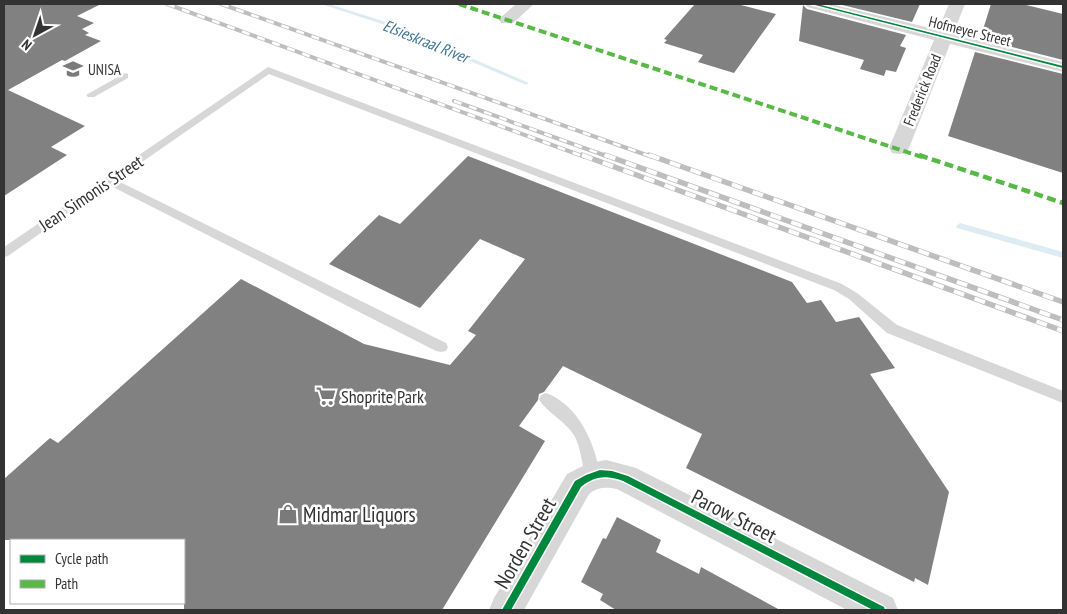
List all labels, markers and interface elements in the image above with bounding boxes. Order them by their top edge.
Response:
north arrow [10,10,60,60]
street label: Hofmeyer Street [927,12,1013,50]
water label: Elsieskraal River [380,15,474,68]
text: N [18,36,35,54]
street label: Frederick Road [899,51,945,129]
school or university icon: UNISA [62,58,84,80]
place label: UNISA [88,60,122,79]
street label: Jean Simonis Street [34,150,148,237]
supermarket icon: Shoprite Park [315,385,337,407]
place label: Shoprite Park [341,385,424,408]
street label: Parow Street [687,483,781,549]
street label: Norden Street [488,492,562,593]
place label: Midmar Liquors [303,501,416,528]
shop icon: Midmar Liquors [277,503,299,525]
legend [10,539,185,604]
text: Cycle path [55,549,108,568]
text: Path [55,574,78,593]

